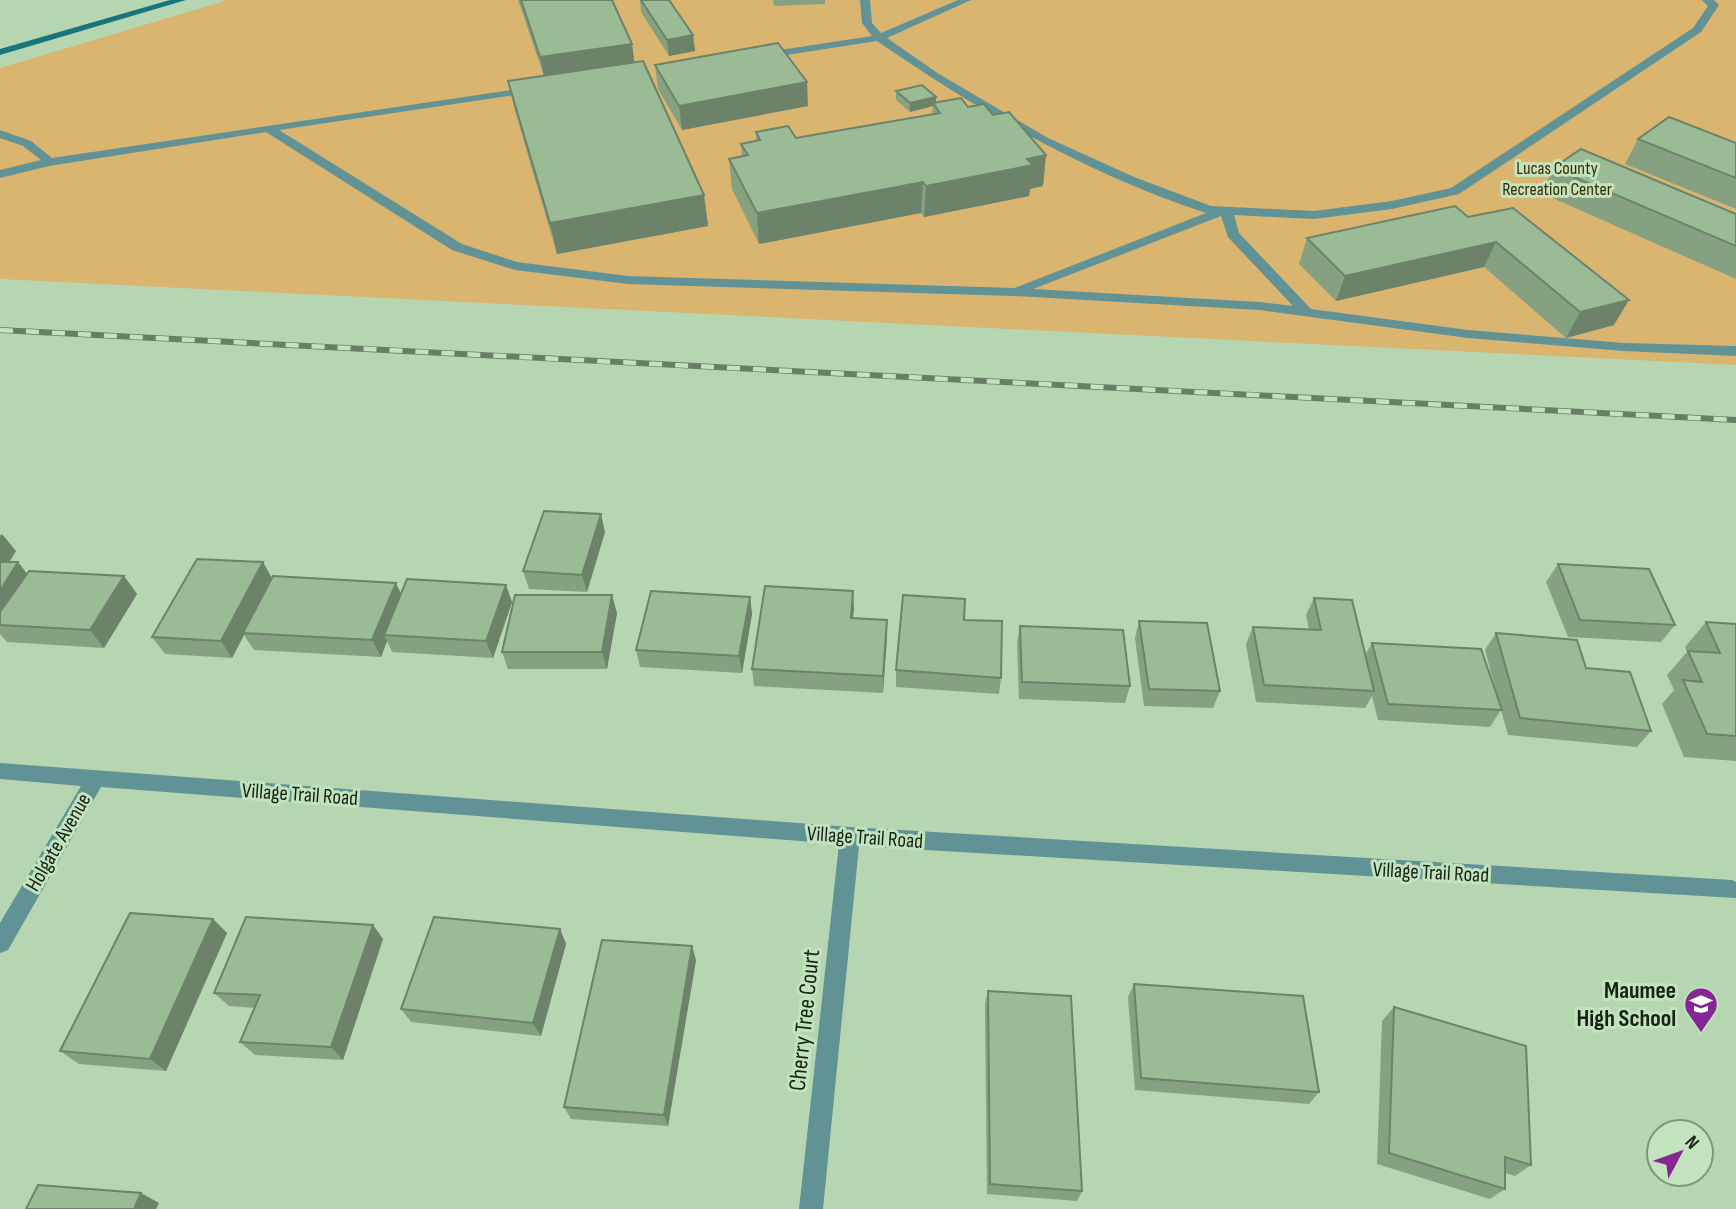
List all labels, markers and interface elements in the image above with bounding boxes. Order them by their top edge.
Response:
park label: Lucas County Recreation Center [1502,158,1612,200]
street label: Village Trail Road [241,778,359,811]
street label: Holgate Avenue [20,789,96,896]
street label: Village Trail Road [806,821,924,854]
street label: Village Trail Road [1372,857,1490,888]
street label: Cherry Tree Court [783,948,826,1092]
place label: Maumee High School [1576,976,1676,1033]
school or university icon: Maumee High School [1682,985,1720,1034]
north arrow [1645,1118,1715,1188]
text: N [1680,1131,1704,1154]

